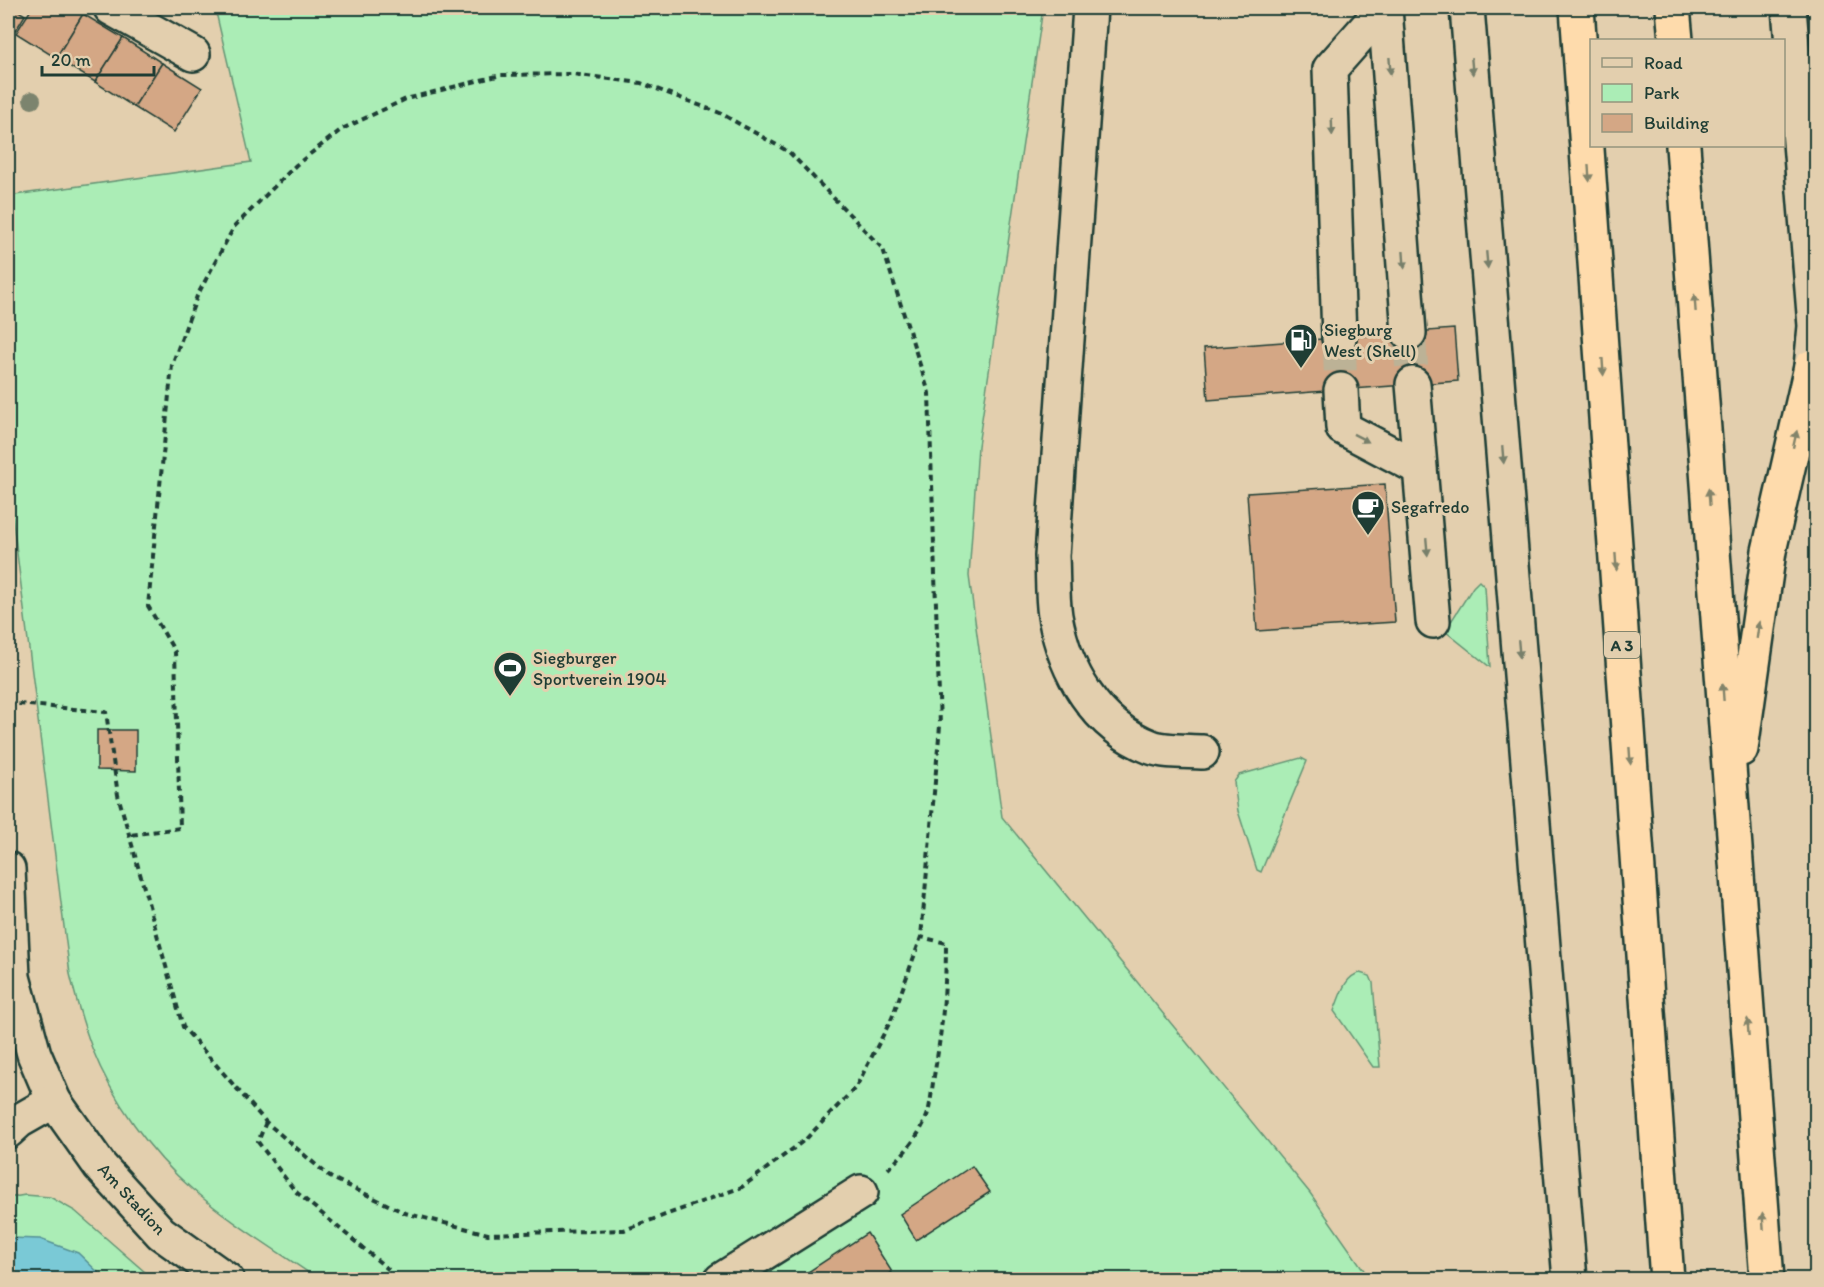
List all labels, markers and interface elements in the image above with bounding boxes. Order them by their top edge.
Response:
scale bar [42,39,154,77]
legend [1590,39,1785,147]
text: 20 m [51,49,91,71]
text: Road [1644,52,1683,74]
one-way arrow [1385,56,1394,75]
one-way arrow [1467,56,1476,75]
text: Park [1644,82,1679,104]
text: Building [1644,112,1710,134]
one-way arrow [1327,118,1336,137]
one-way arrow [1584,163,1594,182]
one-way arrow [1399,251,1409,270]
one-way arrow [1482,251,1492,270]
one-way arrow [1690,293,1700,312]
place label: Siegburg West (Shell) [1324,319,1416,362]
fuel station icon: Siegburg West (Shell) [1283,322,1319,369]
one-way arrow [1598,358,1607,377]
one-way arrow [1791,429,1800,448]
one-way arrow [1352,433,1369,442]
one-way arrow [1498,445,1508,464]
one-way arrow [1704,488,1714,507]
cafe icon: Segafredo [1350,489,1386,536]
place label: Segafredo [1391,496,1470,518]
one-way arrow [1422,538,1432,557]
one-way arrow [1612,552,1621,571]
one-way arrow [1753,621,1763,640]
road number: A 3 [1604,632,1640,658]
one-way arrow [1514,639,1524,658]
place label: Siegburger Sportverein 1904 [533,647,666,690]
sports icon: Siegburger Sportverein 1904 [492,650,528,697]
one-way arrow [1719,682,1728,701]
one-way arrow [1625,747,1635,766]
one-way arrow [1743,1017,1752,1036]
street label: Am Stadion [93,1158,171,1240]
one-way arrow [1758,1212,1767,1231]

